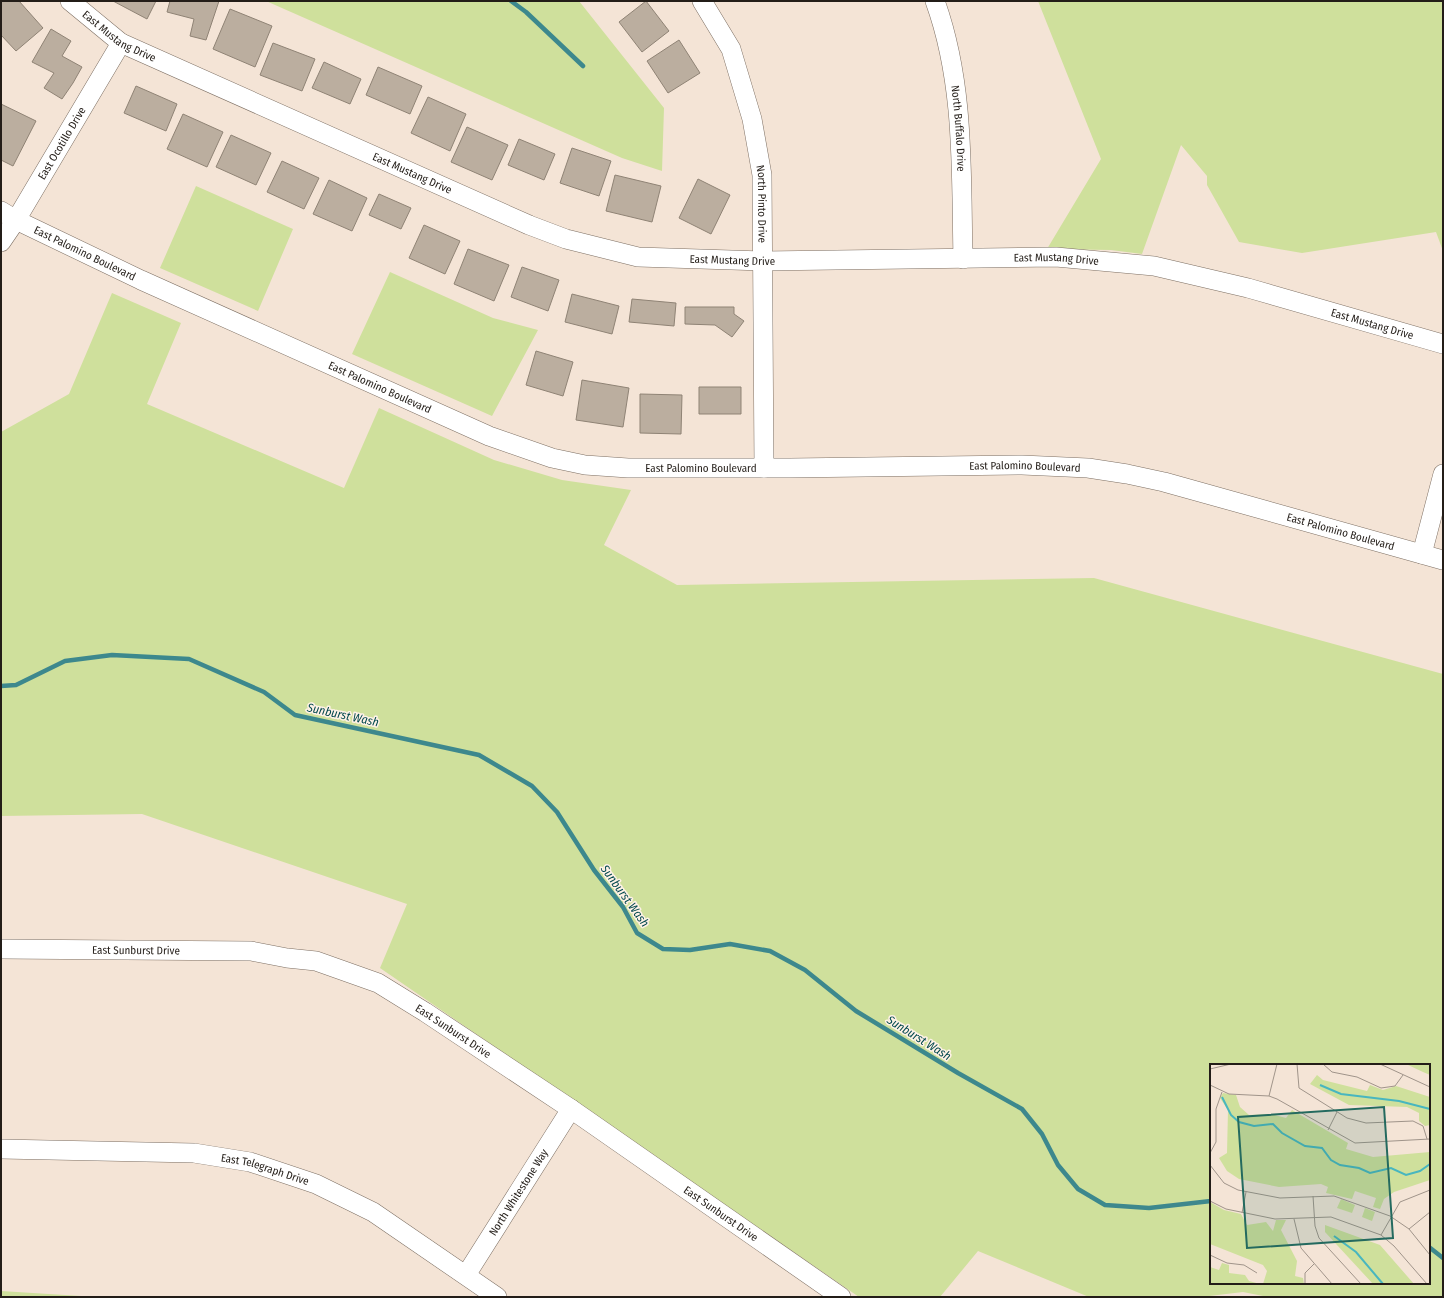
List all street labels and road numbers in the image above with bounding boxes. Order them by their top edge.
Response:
street label: East Mustang Drive [80,8,158,65]
street label: North Buffalo Drive [948,84,968,172]
street label: East Ocotillo Drive [35,105,89,182]
street label: East Mustang Drive [370,150,454,197]
street label: North Pinto Drive [753,164,768,243]
street label: East Palomino Boulevard [32,224,138,283]
street label: East Mustang Drive [1014,251,1099,268]
street label: East Mustang Drive [689,253,775,268]
street label: East Mustang Drive [1329,306,1415,342]
street label: East Palomino Boulevard [326,359,433,416]
street label: East Palomino Boulevard [969,459,1081,475]
street label: East Palomino Boulevard [645,462,757,475]
street label: East Palomino Boulevard [1285,511,1396,553]
street label: East Sunburst Drive [92,944,180,957]
street label: East Sunburst Drive [413,1002,493,1061]
street label: North Whitestone Way [487,1147,551,1238]
street label: East Telegraph Drive [220,1151,311,1188]
street label: East Sunburst Drive [681,1183,761,1244]

